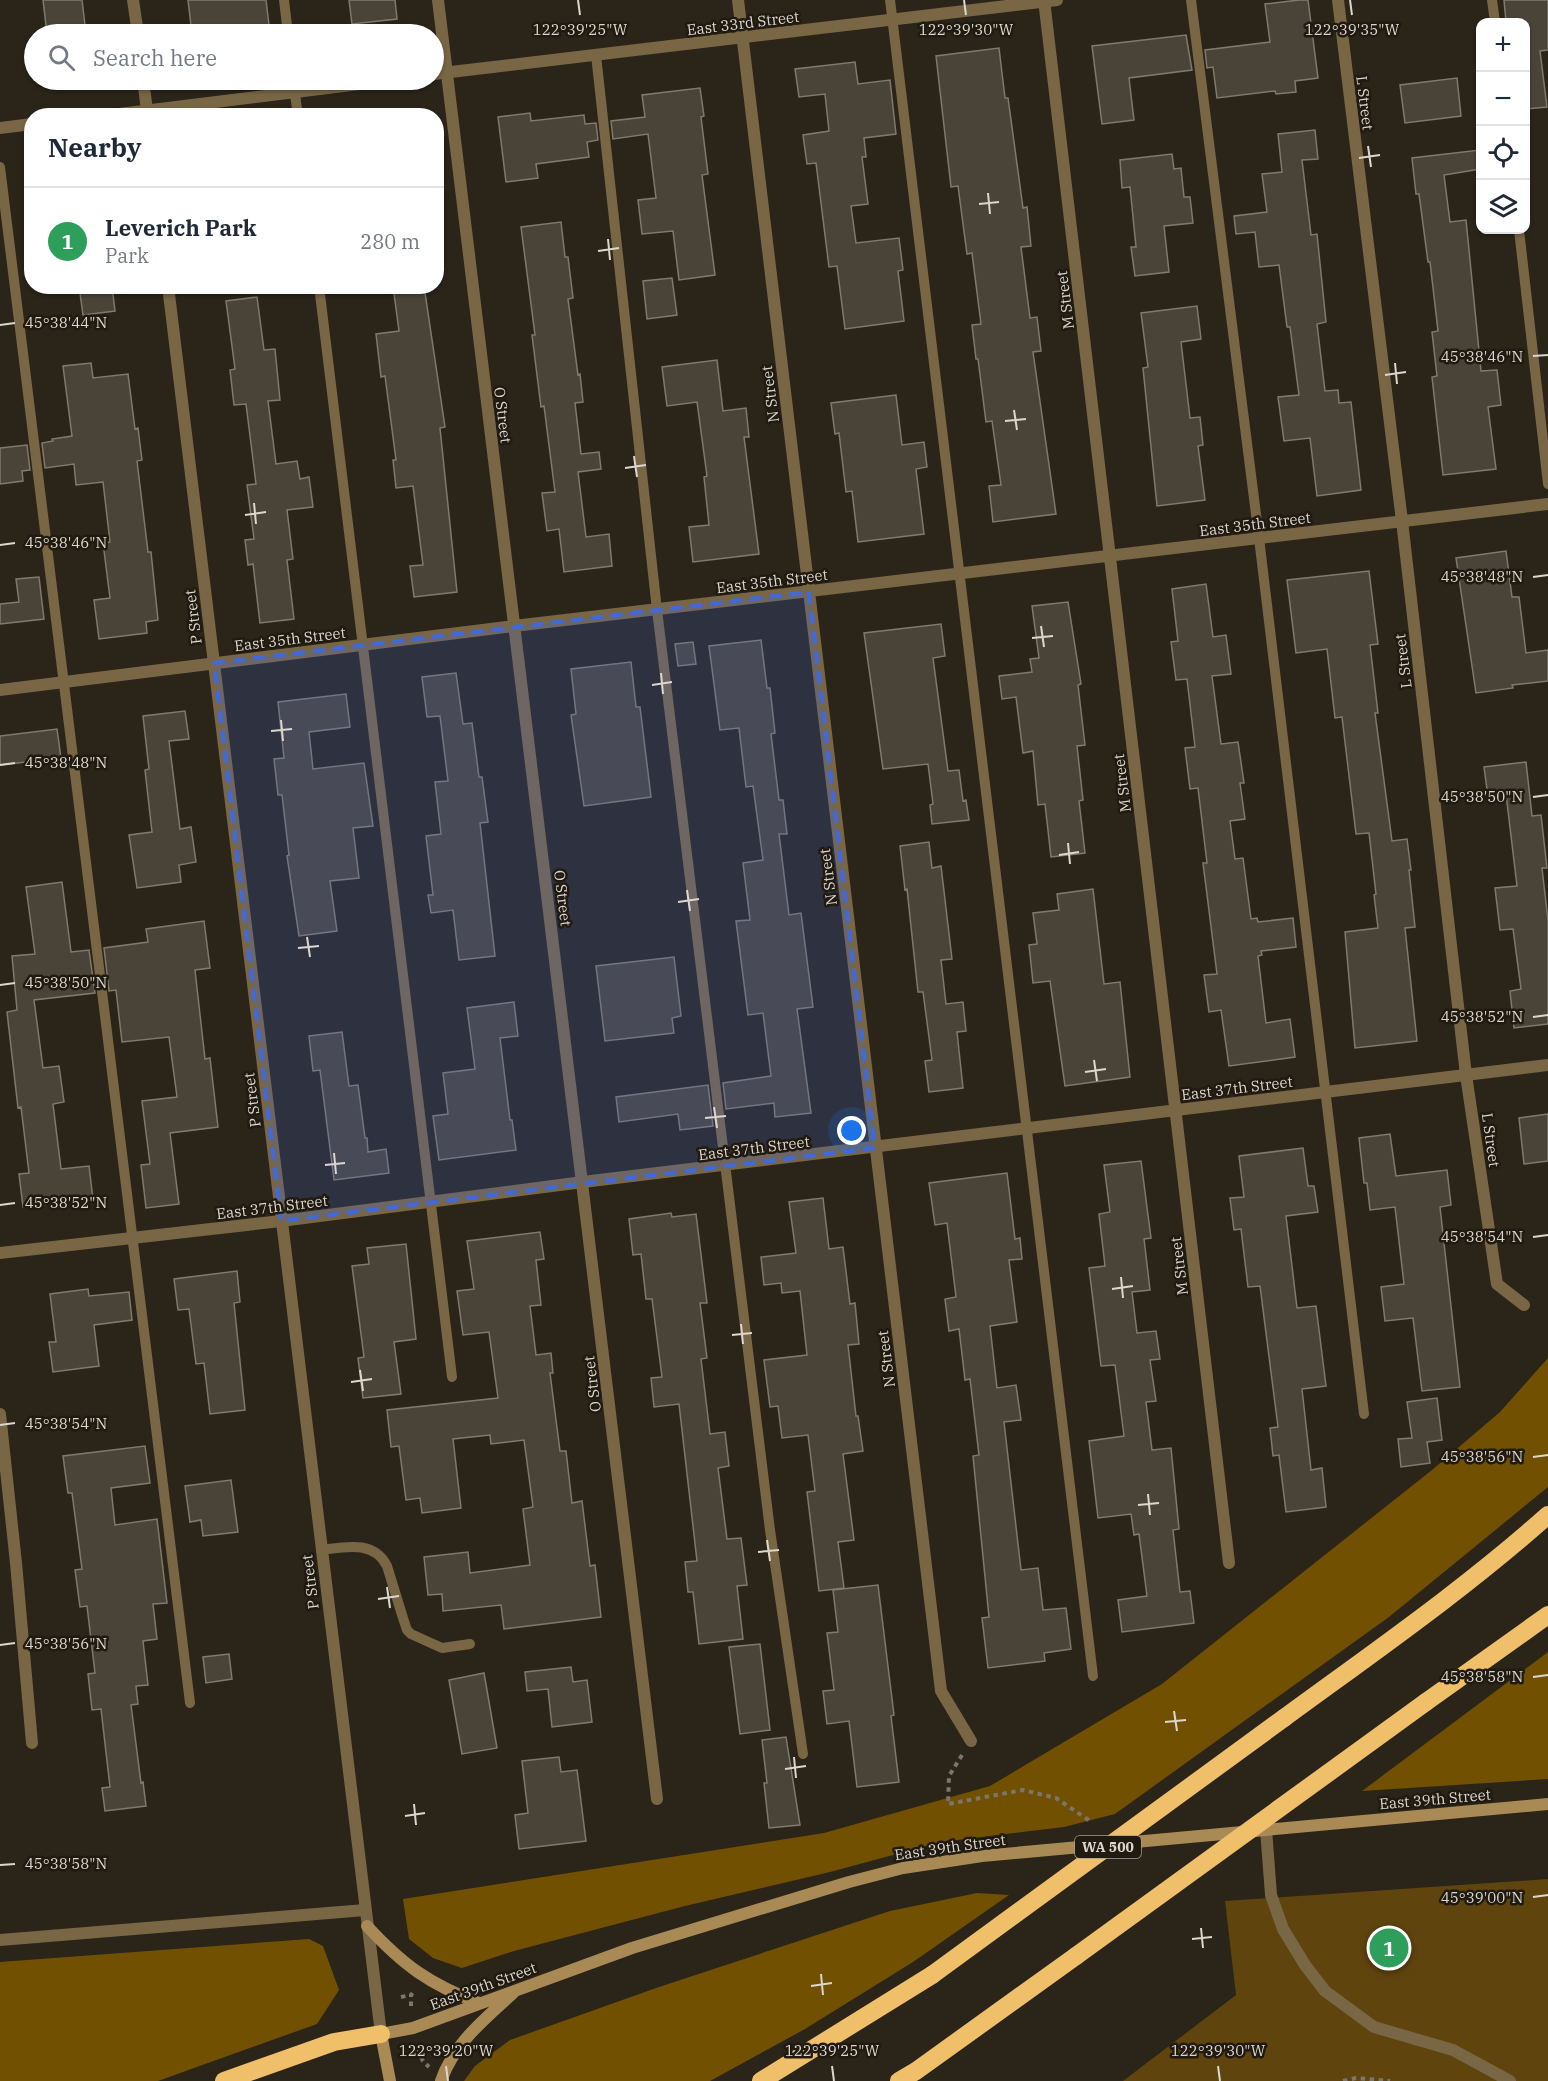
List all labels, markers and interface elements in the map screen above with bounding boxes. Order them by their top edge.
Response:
street label: East 33rd Street [686,7,800,39]
map controls [1476,18,1530,234]
button: + [1476,18,1530,72]
text: 122°39'25"W [533,20,628,39]
text: 122°39'30"W [919,20,1014,39]
text: 122°39'35"W [1305,20,1400,39]
search box [24,24,444,90]
icon: search [45,41,78,74]
text: Search here [93,43,217,72]
button: − [1476,72,1530,126]
street label: L Street [1352,75,1378,131]
button: locate [1476,126,1530,180]
text: Nearby [48,130,142,164]
button: layers [1476,180,1530,234]
text: Leverich Park [105,213,257,242]
text: 1 [62,228,74,255]
text: 280 m [360,228,420,255]
text: Park [105,242,149,269]
street label: M Street [1052,270,1078,330]
text: 45°38'44"N [25,313,107,332]
text: 45°38'46"N [1441,347,1523,366]
street label: N Street [757,364,783,424]
street label: O Street [490,386,516,444]
street label: East 35th Street [1198,508,1312,540]
text: 45°38'46"N [25,533,107,552]
street label: East 35th Street [715,565,829,597]
text: 45°38'48"N [1441,567,1523,586]
street label: P Street [180,589,206,645]
street label: East 35th Street [233,623,347,655]
street label: L Street [1390,633,1416,689]
text: 45°38'48"N [25,753,107,772]
street label: M Street [1109,753,1135,813]
text: 45°38'50"N [1441,787,1523,806]
street label: N Street [815,847,841,907]
street label: O Street [550,869,576,927]
text: 45°38'50"N [25,973,107,992]
text: 45°38'52"N [1441,1007,1523,1026]
street label: P Street [239,1072,265,1128]
street label: East 37th Street [1180,1072,1294,1104]
street label: L Street [1478,1112,1504,1168]
your location [837,1116,866,1145]
street label: East 37th Street [697,1132,811,1164]
street label: East 37th Street [215,1191,329,1223]
text: 45°38'52"N [25,1193,107,1212]
text: 45°38'54"N [1441,1227,1523,1246]
street label: M Street [1166,1236,1192,1296]
street label: N Street [873,1329,899,1389]
street label: O Street [579,1355,605,1413]
text: 45°38'54"N [25,1414,107,1433]
text: 45°38'56"N [1441,1447,1523,1466]
street label: P Street [297,1554,323,1610]
text: 45°38'56"N [25,1634,107,1653]
text: 45°38'58"N [1441,1667,1523,1686]
street label: East 39th Street [1378,1785,1492,1813]
street label: East 39th Street [893,1830,1007,1864]
road number: WA 500 [1075,1836,1141,1858]
text: 45°38'58"N [25,1854,107,1873]
text: 45°39'00"N [1441,1888,1523,1907]
pin: 1 [1370,1926,1408,1970]
street label: East 39th Street [427,1958,539,2014]
text: 122°39'20"W [399,2041,494,2060]
text: 122°39'25"W [785,2041,880,2060]
text: 122°39'30"W [1171,2041,1266,2060]

